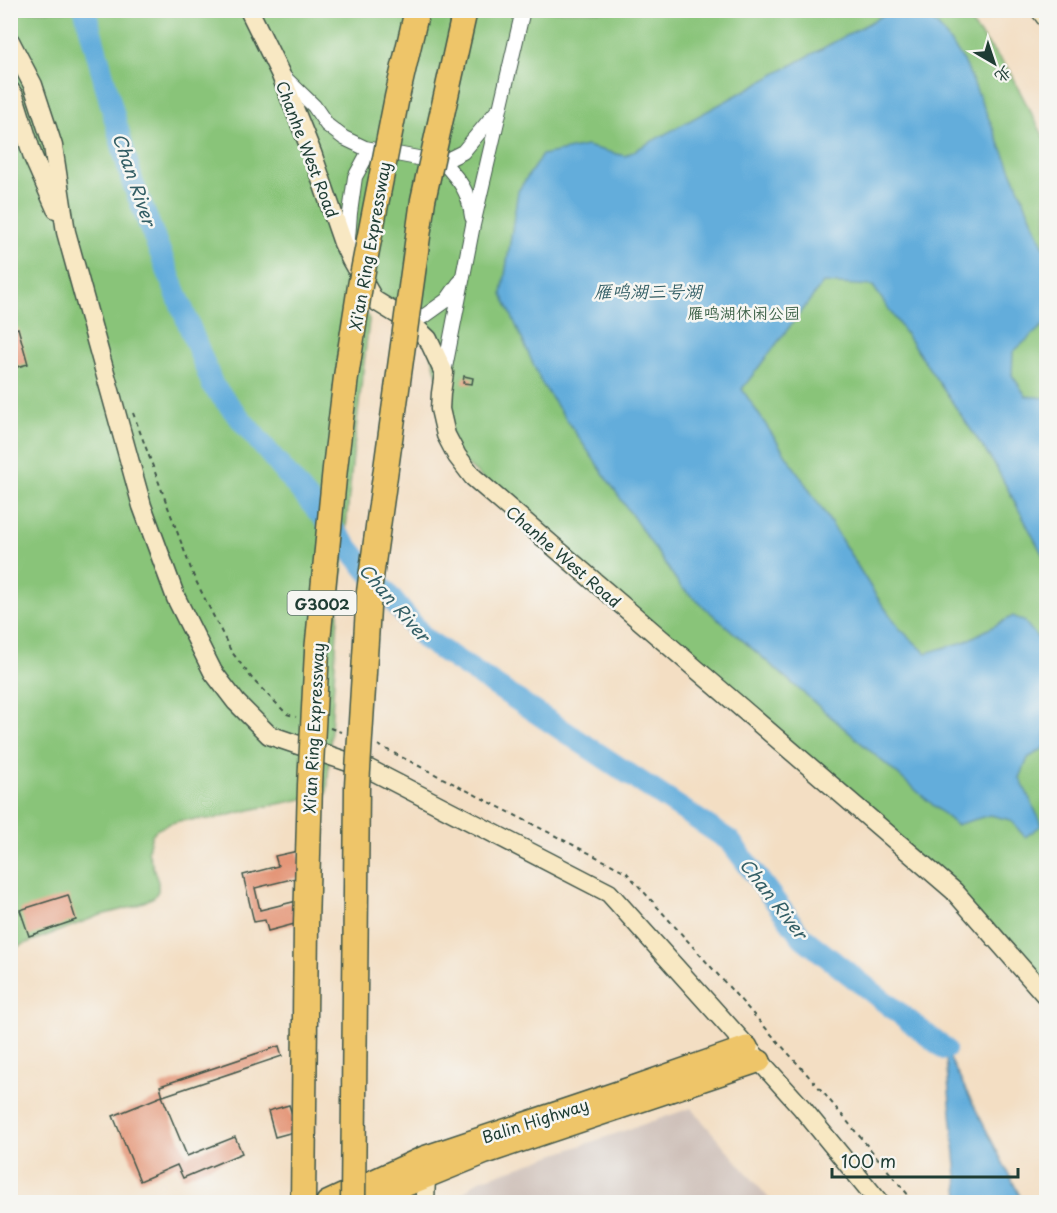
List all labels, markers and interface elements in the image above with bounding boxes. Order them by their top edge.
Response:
north arrow [964,33,1024,93]
text: 北 [990,61,1018,90]
street label: Chanhe West Road [271,77,345,221]
water label: Chan River [107,129,164,232]
street label: Xi'an Ring Expressway [342,160,396,332]
water label: 雁鸣湖三号湖 [594,277,704,304]
park label: 雁鸣湖休闲公园 [688,300,800,324]
street label: Chanhe West Road [501,499,627,613]
water label: Chan River [353,557,439,649]
road number: G3002 [288,591,356,615]
street label: Xi'an Ring Expressway [297,642,329,814]
water label: Chan River [734,852,816,946]
street label: Balin Highway [479,1091,591,1149]
scale bar [832,1141,1018,1179]
text: 100 m [841,1147,896,1174]

